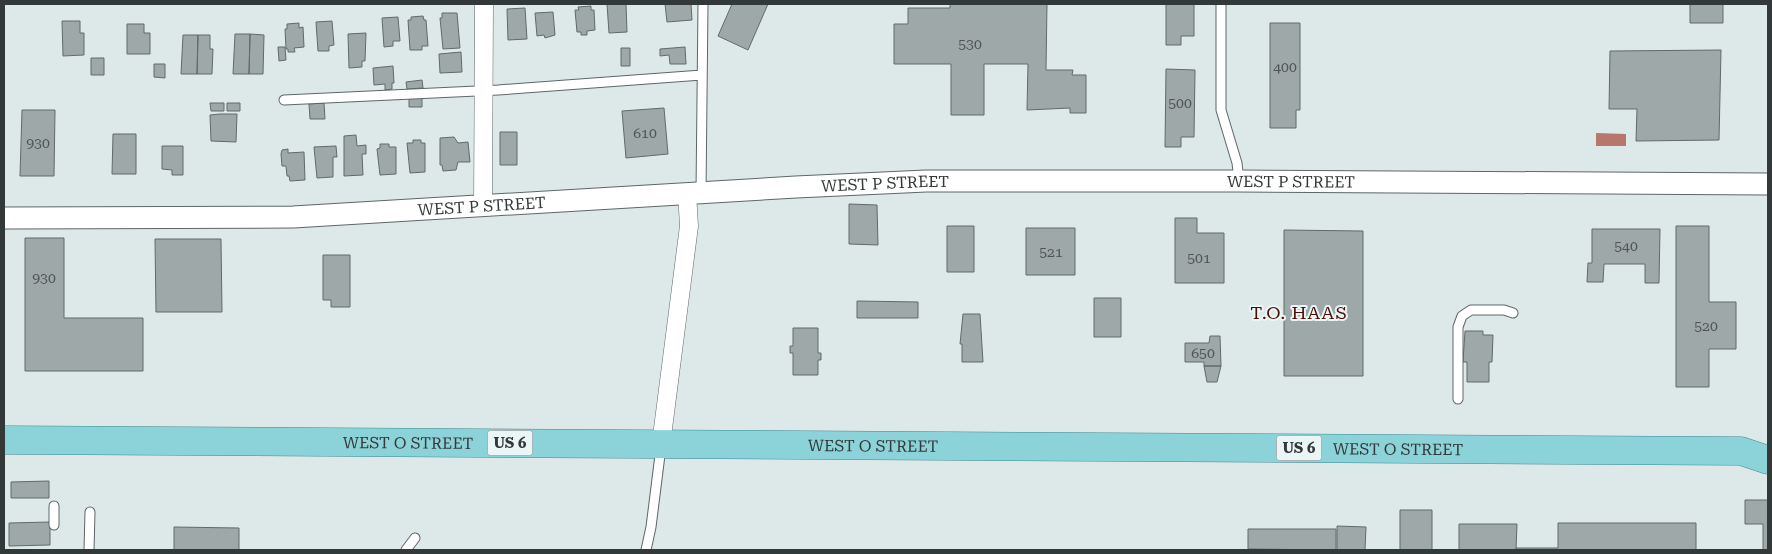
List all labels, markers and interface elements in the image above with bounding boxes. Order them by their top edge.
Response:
house number: 530 [958,36,982,52]
house number: 400 [1273,59,1297,75]
house number: 500 [1168,95,1192,111]
house number: 610 [633,125,657,141]
house number: 930 [26,135,50,151]
street label: WEST P STREET [821,171,949,195]
street label: WEST P STREET [1227,172,1355,191]
street label: WEST P STREET [417,192,546,219]
house number: 540 [1614,238,1638,254]
house number: 521 [1039,244,1063,260]
house number: 501 [1187,250,1211,266]
house number: 930 [32,270,56,286]
district label: T.O. HAAS [1250,302,1348,323]
house number: 520 [1694,318,1718,334]
house number: 650 [1191,345,1215,361]
road number: US 6 [488,430,532,456]
street label: WEST O STREET [343,433,474,452]
street label: WEST O STREET [808,436,939,455]
road number: US 6 [1276,436,1322,460]
street label: WEST O STREET [1333,439,1464,459]

